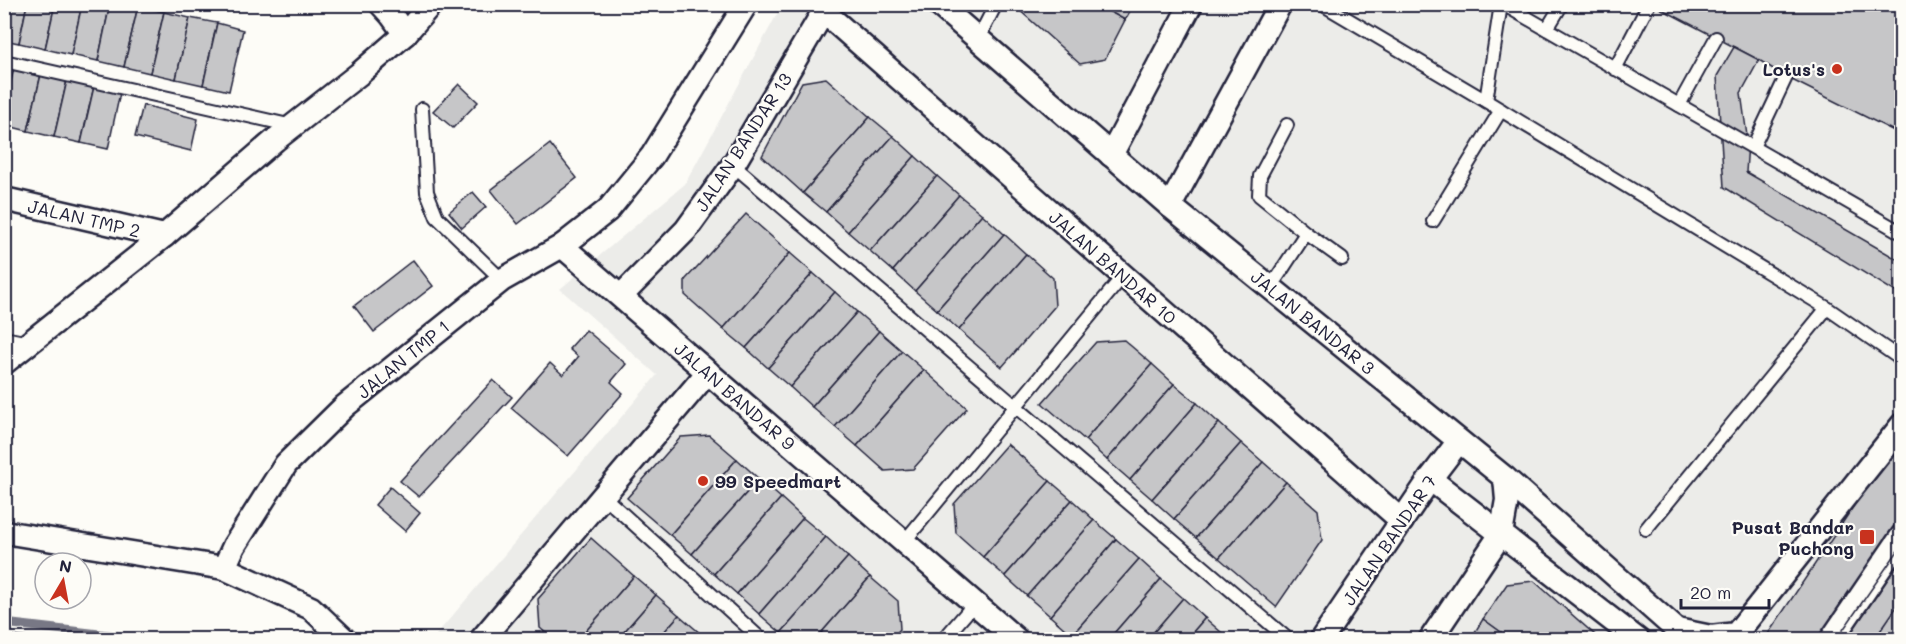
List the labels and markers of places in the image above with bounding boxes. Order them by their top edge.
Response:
place label: Lotus's [1762,57,1825,81]
marker: Lotus's [1830,62,1844,76]
place label: 99 Speedmart [715,469,841,493]
marker: 99 Speedmart [696,474,710,488]
place label: Pusat Bandar Puchong [1731,515,1854,560]
marker: Pusat Bandar Puchong [1858,528,1876,546]

